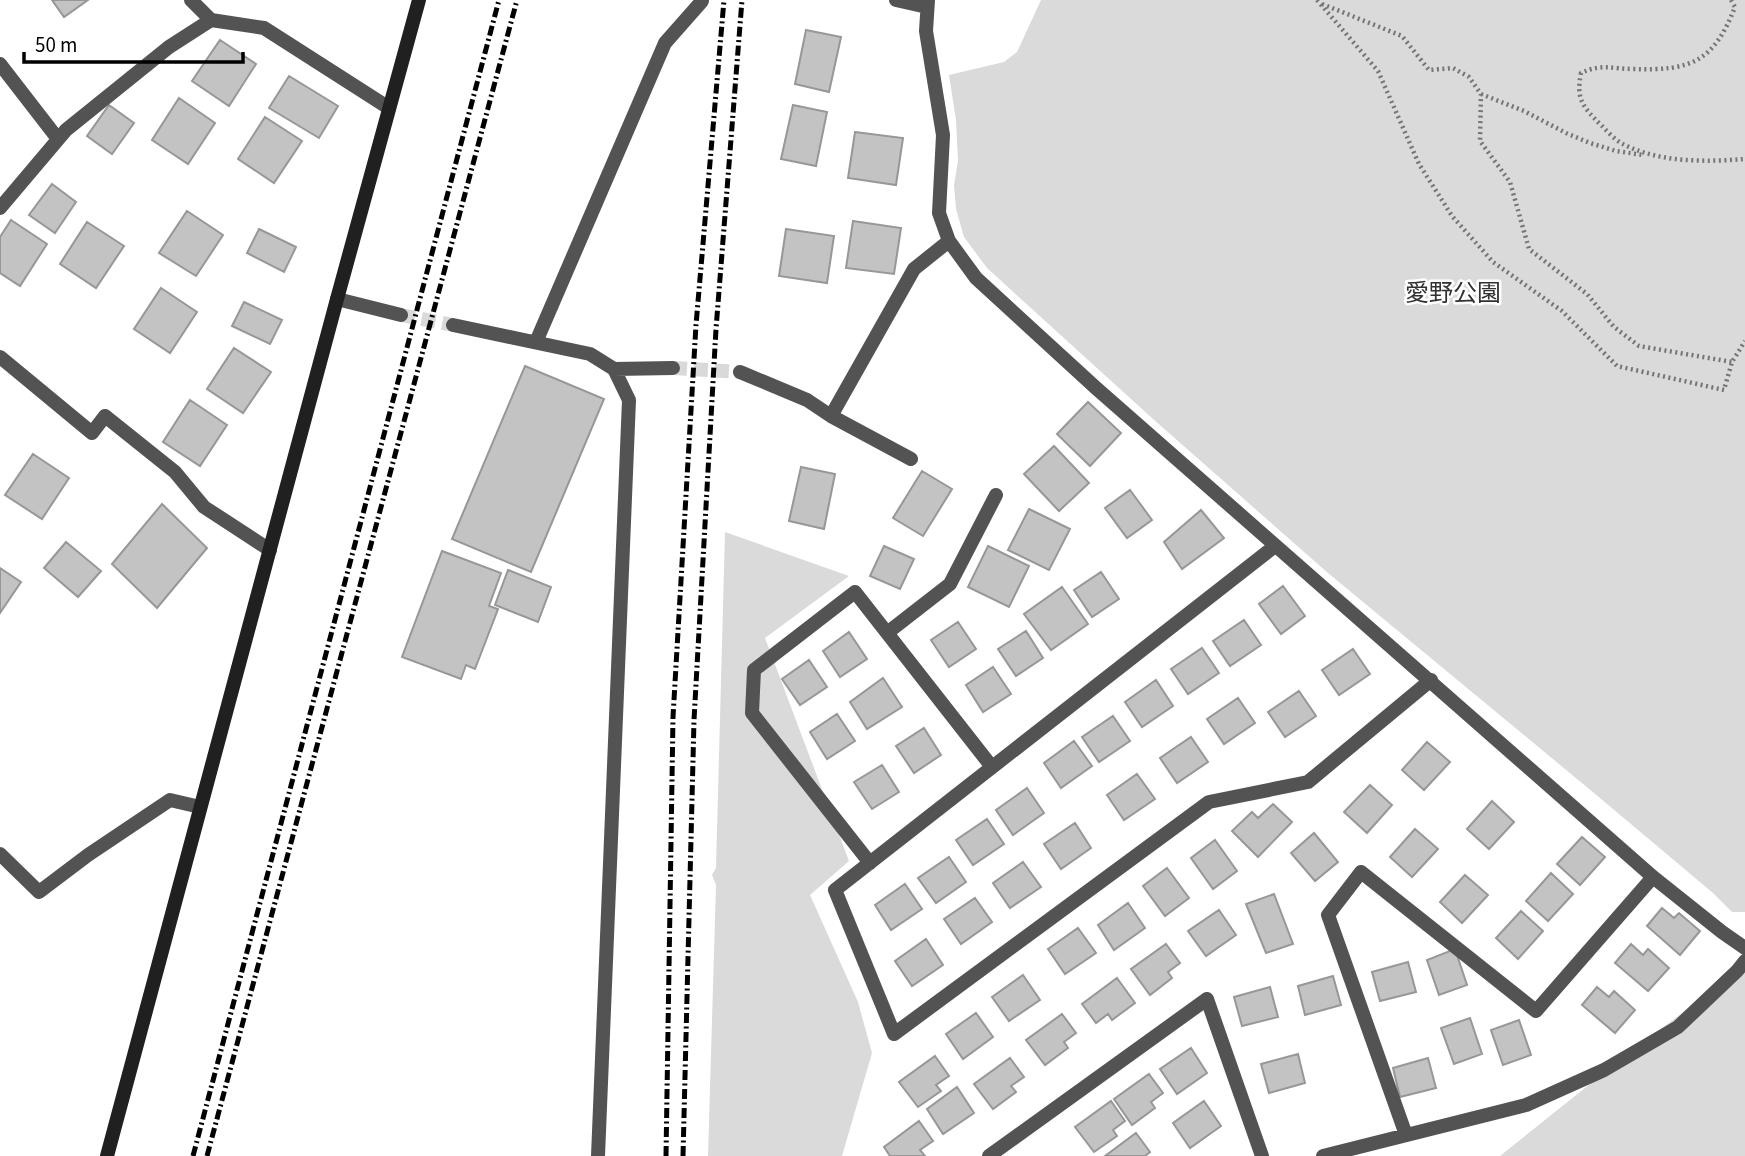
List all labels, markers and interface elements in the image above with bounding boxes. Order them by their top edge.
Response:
scale bar [24,21,243,65]
text: 50 m [35,30,77,60]
park label: 愛野公園 [1405,276,1501,311]

